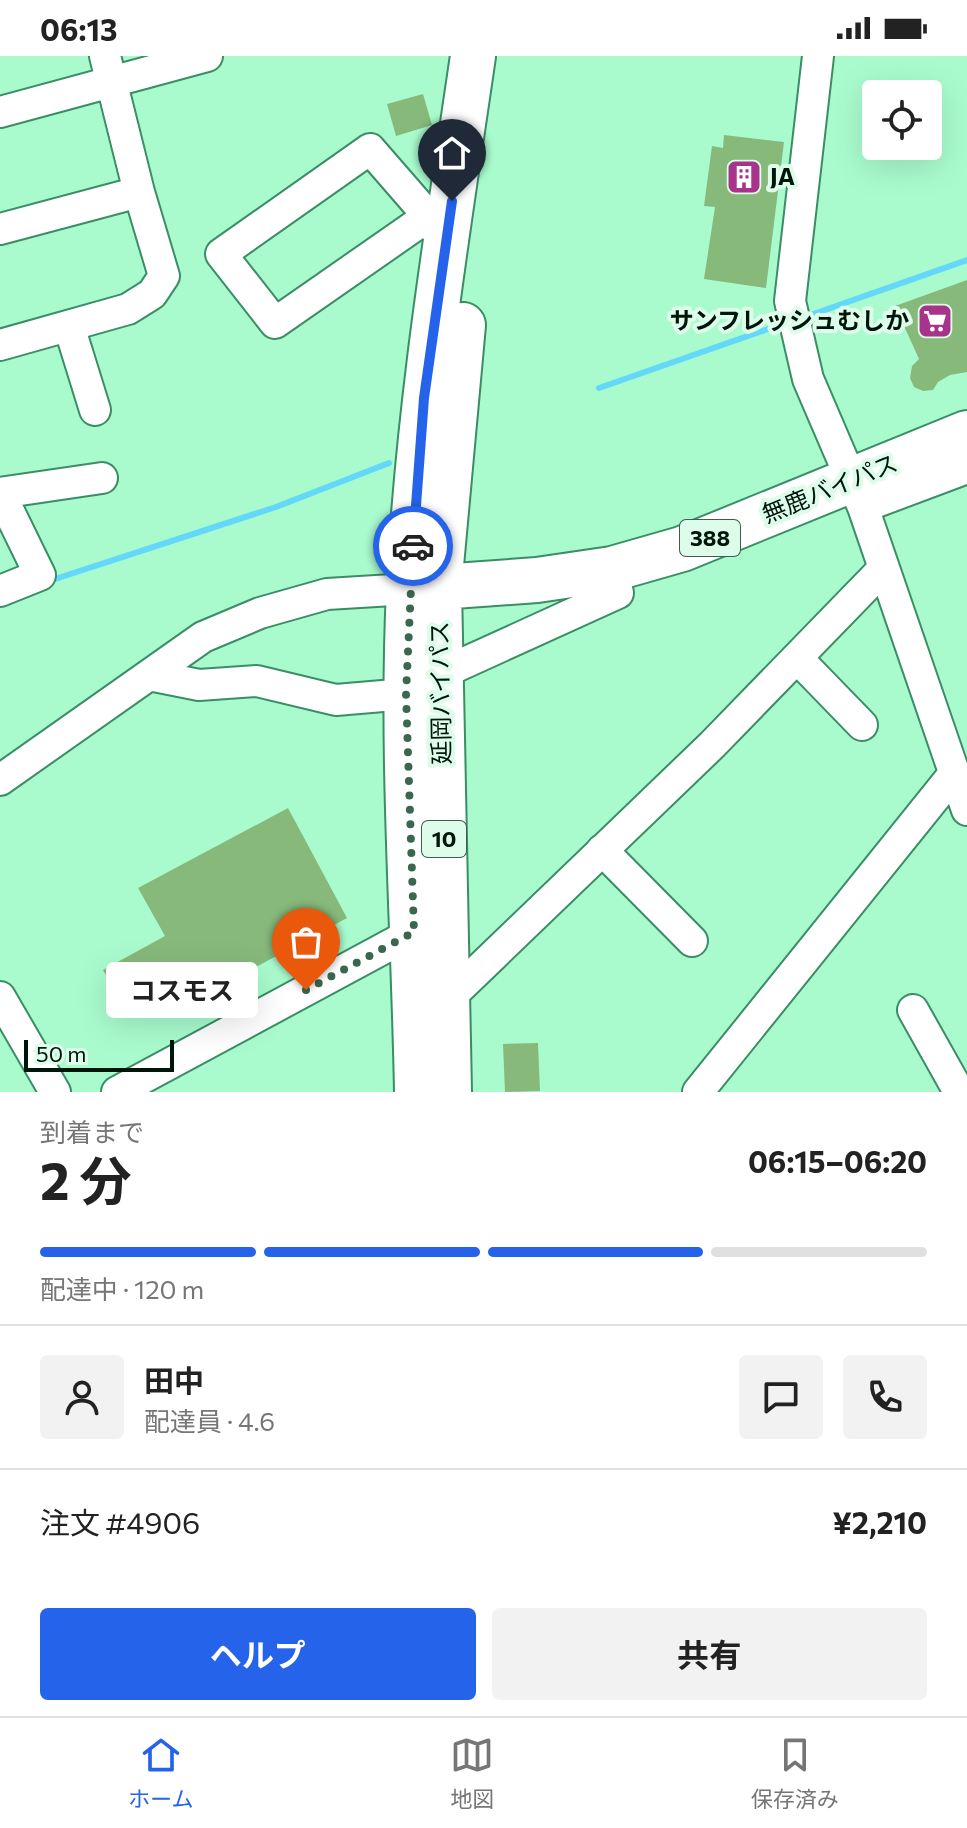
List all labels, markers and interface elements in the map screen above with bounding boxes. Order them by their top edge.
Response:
text: 06:13 [40,10,117,47]
map controls [862,80,942,160]
button: locate [862,80,942,160]
pin [418,119,486,201]
icon: home [430,131,474,175]
building icon: JA [725,158,763,196]
place label: JA [770,161,795,190]
supermarket icon: サンフレッシュむしか [916,302,954,340]
place label: サンフレッシュむしか [670,305,909,334]
street label: 無鹿バイパス [757,447,901,528]
courier [373,506,453,586]
road number: 388 [680,520,740,556]
icon: car [391,524,435,568]
street label: 延岡バイパス [424,621,455,765]
road number: 10 [422,821,466,857]
pin [272,908,340,990]
icon: bag [284,920,328,964]
callout: コスモス [106,962,258,1018]
text: コスモス [130,974,234,1005]
scale bar [24,1036,174,1072]
text: 50 m [36,1040,86,1067]
text: 到着まで [40,1116,144,1147]
text: 06:15–06:20 [748,1142,927,1179]
text: 2 分 [40,1147,132,1211]
text: 配達中 · 120 m [40,1273,204,1304]
button: person [40,1355,124,1439]
button: chat [739,1355,823,1439]
button: phone [843,1355,927,1439]
text: 田中 [144,1361,204,1398]
text: 配達員 · 4.6 [144,1405,275,1436]
text: 注文 #4906 [40,1503,200,1540]
text: ¥2,210 [833,1503,927,1540]
button: ヘルプ [40,1608,476,1700]
button: 共有 [492,1608,927,1700]
tab: ホーム [128,1733,194,1813]
tab: 地図 [450,1733,494,1813]
tab: 保存済み [751,1733,839,1813]

